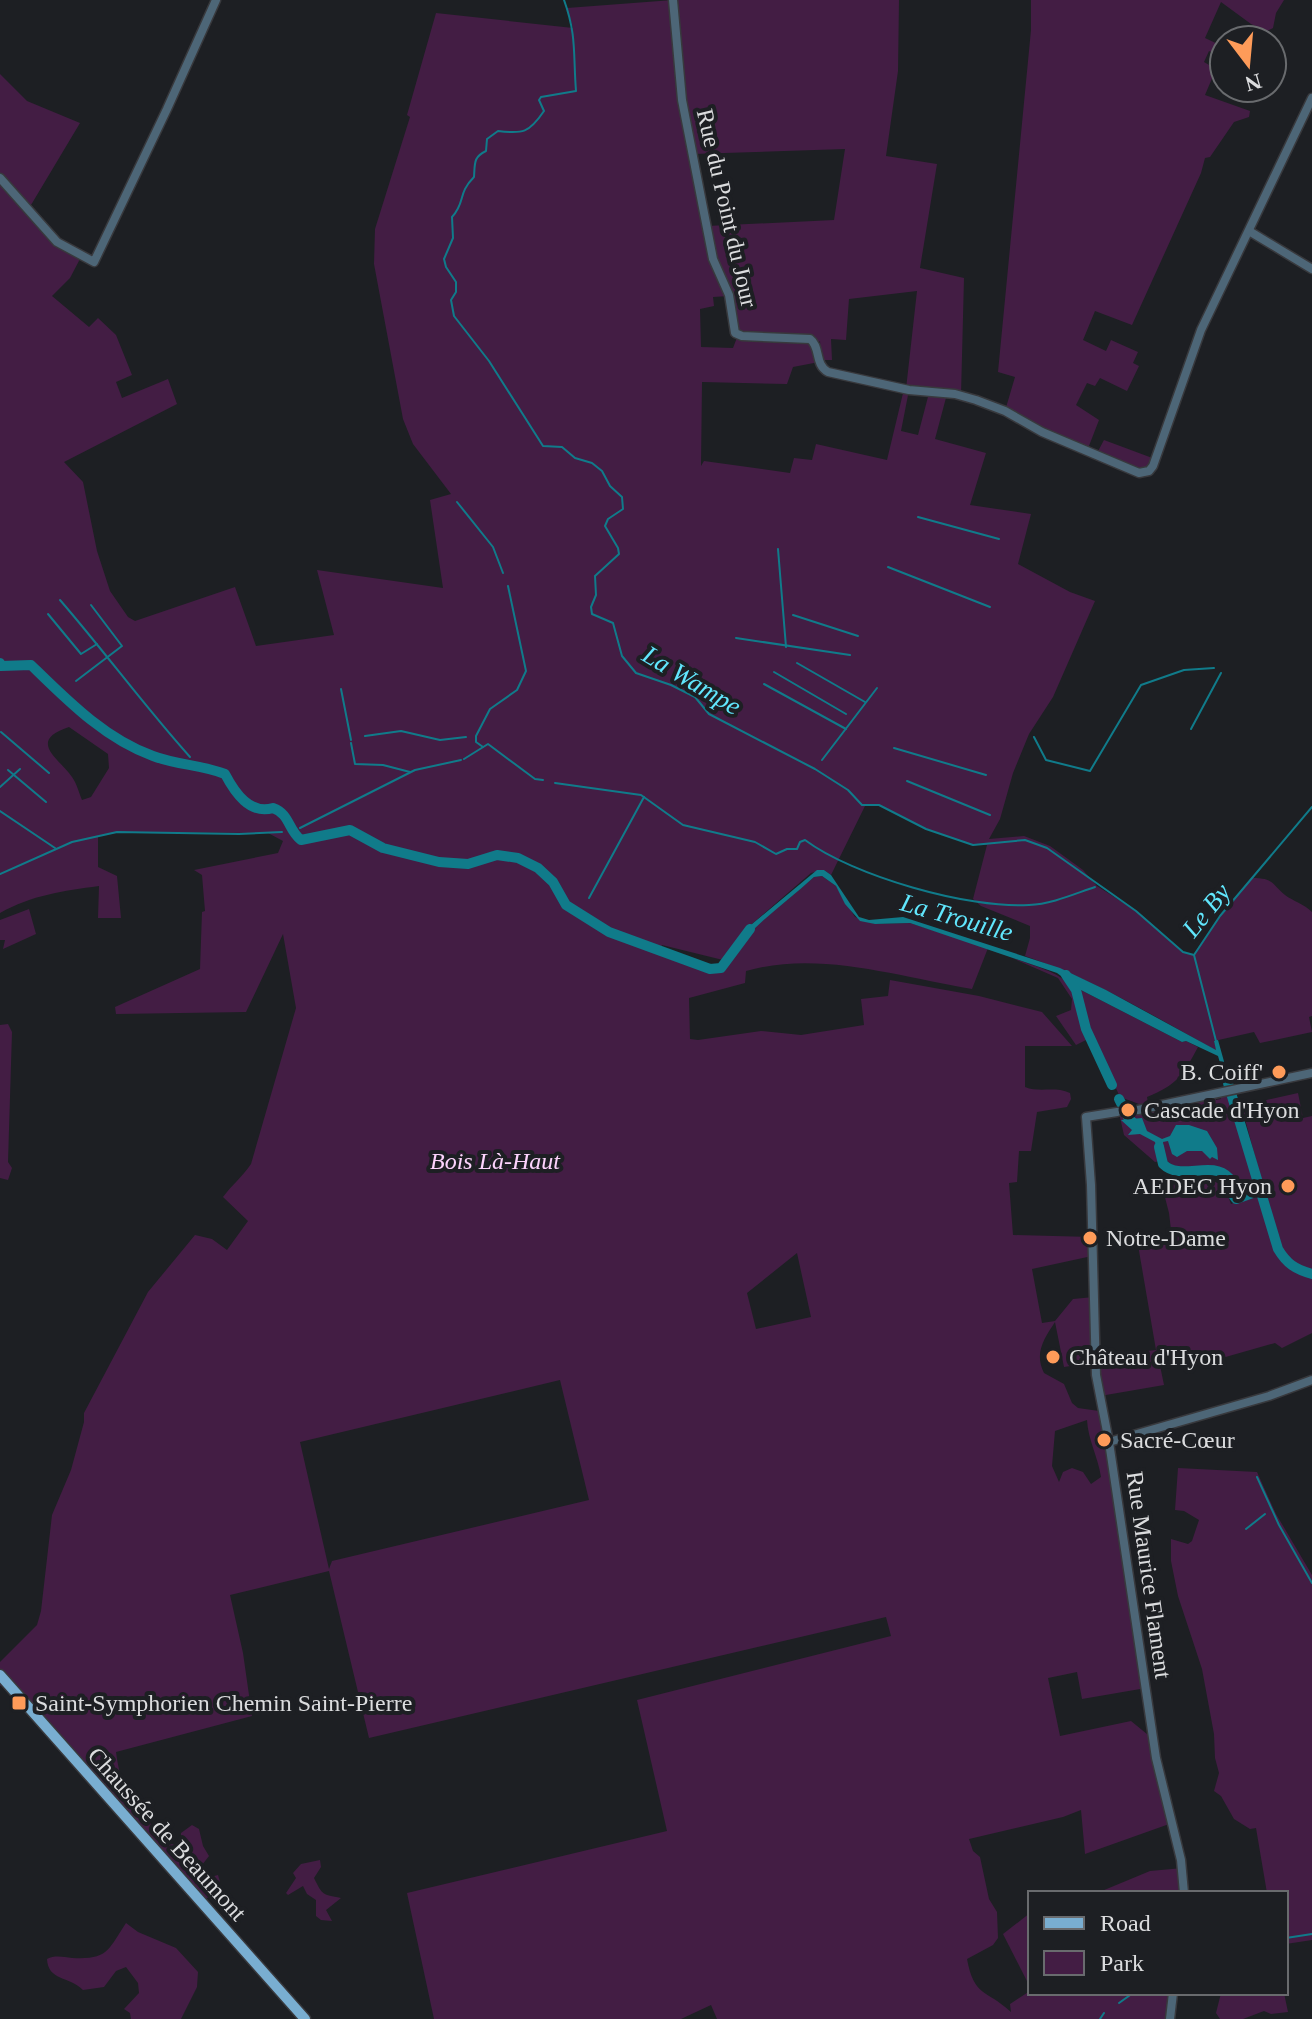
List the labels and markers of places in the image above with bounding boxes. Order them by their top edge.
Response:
place label: B. Coiff' [1180,1059,1263,1085]
marker: B. Coiff' [1270,1063,1288,1081]
place label: Cascade d'Hyon [1144,1097,1300,1123]
marker: Cascade d'Hyon [1119,1101,1137,1119]
place label: AEDEC Hyon [1133,1173,1272,1199]
marker: AEDEC Hyon [1279,1177,1297,1195]
place label: Notre-Dame [1106,1225,1226,1251]
marker: Notre-Dame [1081,1229,1099,1247]
place label: Château d'Hyon [1069,1344,1223,1370]
marker: Château d'Hyon [1044,1348,1062,1366]
place label: Sacré-Cœur [1120,1427,1235,1453]
marker: Sacré-Cœur [1095,1431,1113,1449]
place label: Saint-Symphorien Chemin Saint-Pierre [35,1690,412,1716]
marker: Saint-Symphorien Chemin Saint-Pierre [10,1694,28,1712]

